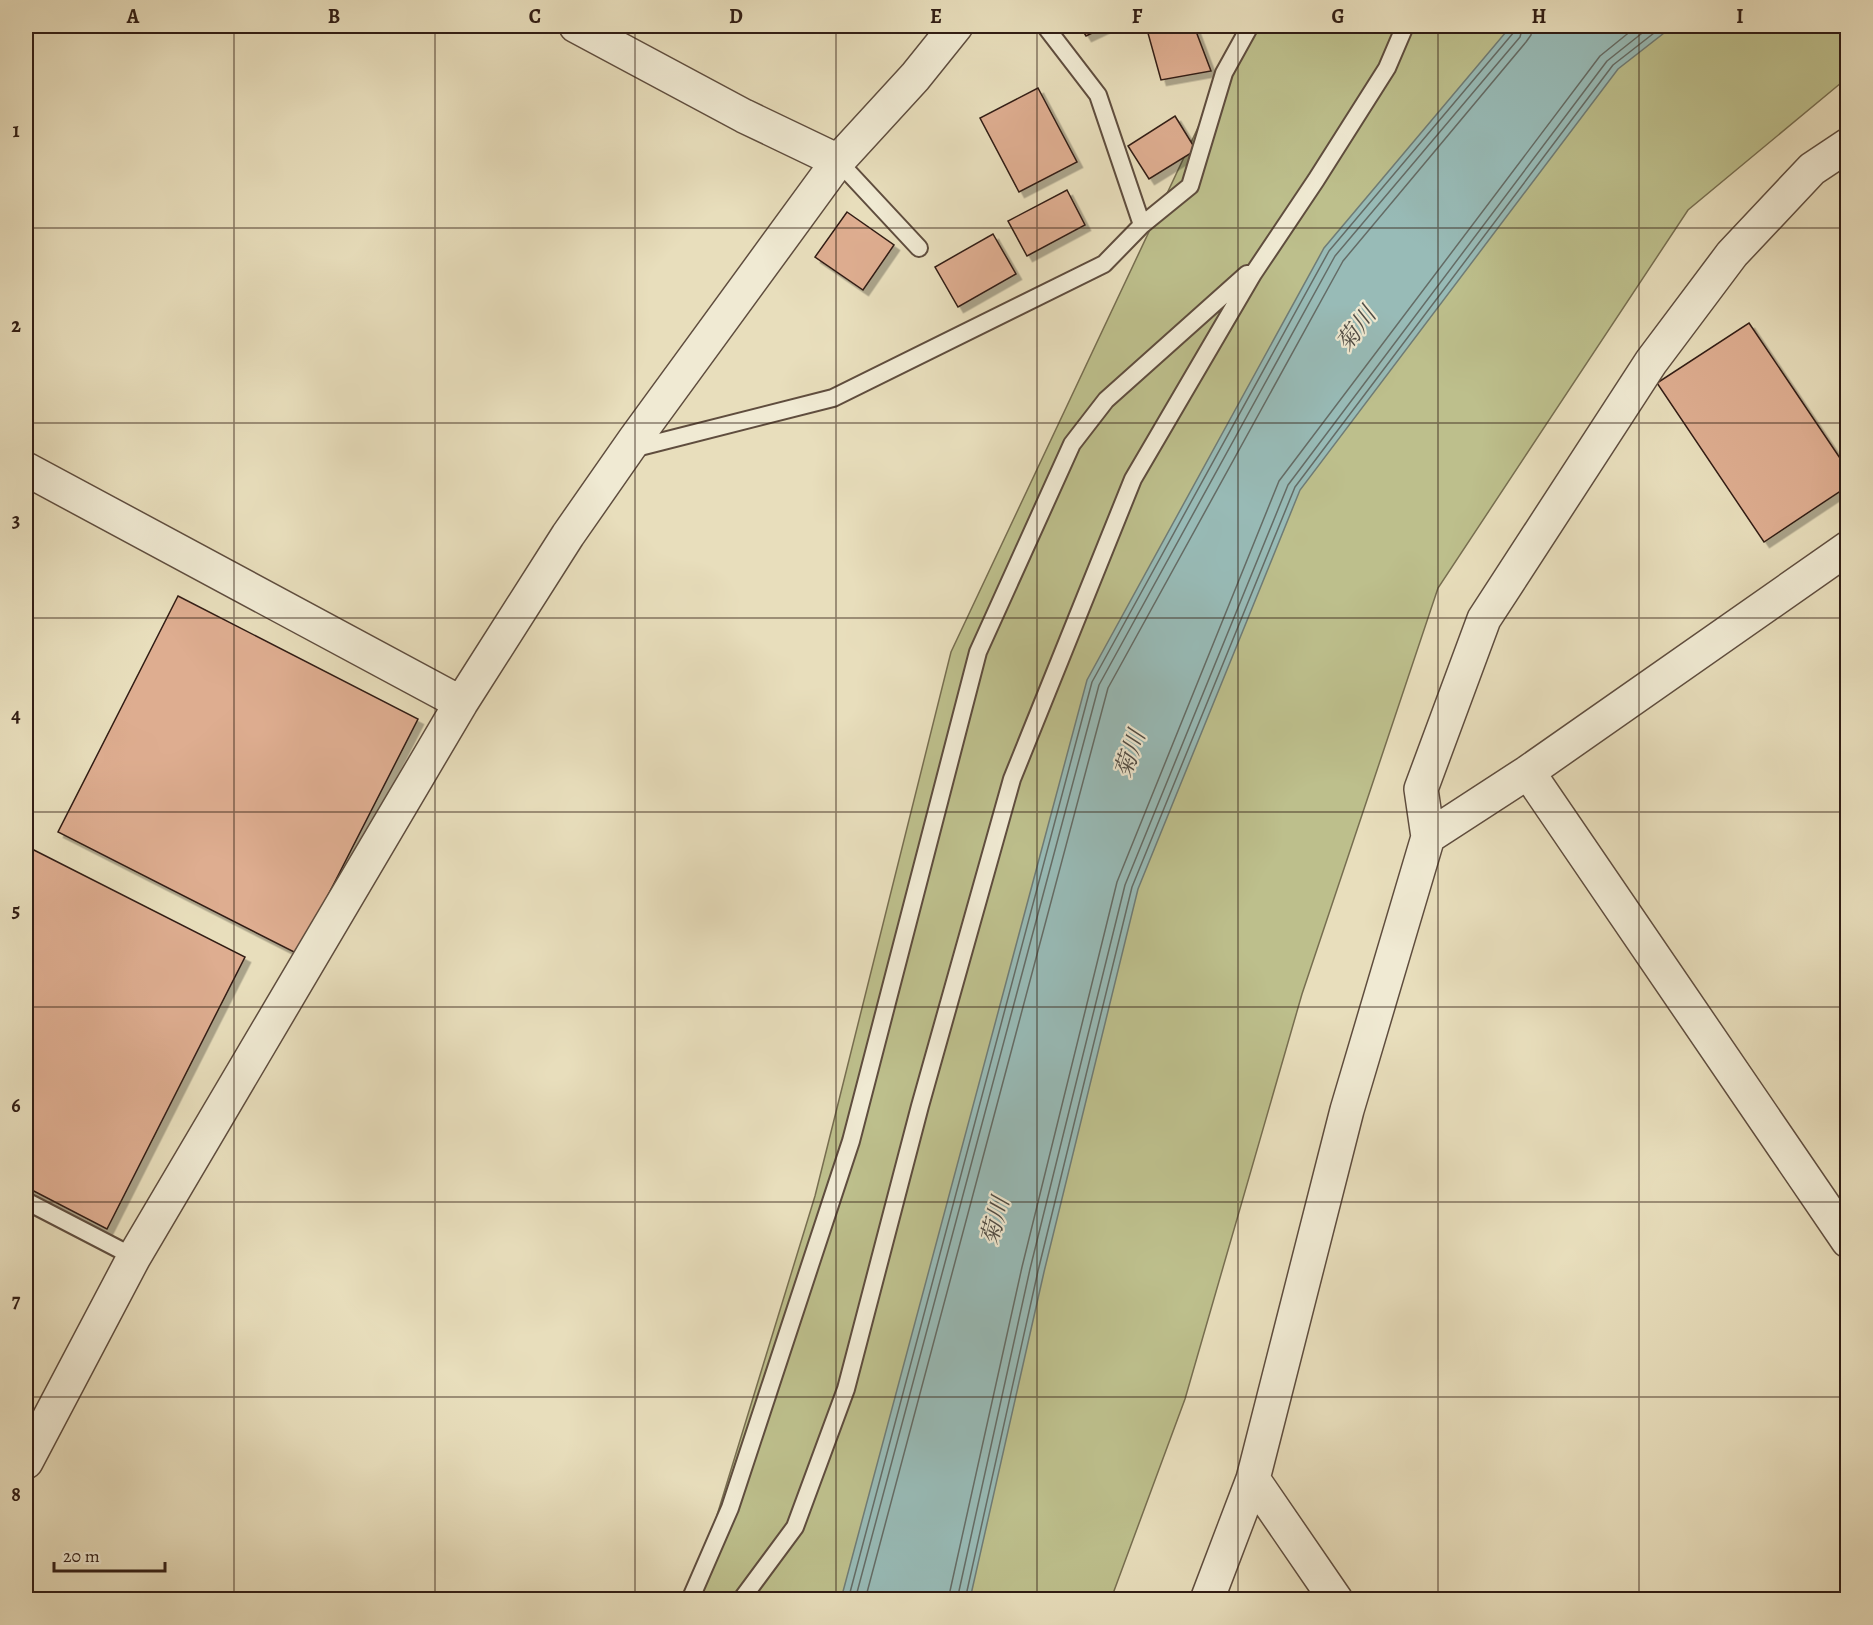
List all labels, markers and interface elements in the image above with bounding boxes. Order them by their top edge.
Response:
text: A [126,3,140,30]
text: B [328,3,340,30]
text: C [529,3,541,30]
text: D [729,3,743,30]
text: E [930,3,942,30]
text: F [1132,3,1143,30]
text: G [1331,3,1345,30]
text: H [1532,3,1547,30]
text: I [1736,3,1744,30]
text: 1 [12,117,20,144]
water label: 菊川 [1329,298,1385,358]
text: 2 [11,312,21,339]
text: 3 [12,507,20,534]
text: 4 [11,702,21,729]
water label: 菊川 [1107,723,1154,782]
text: 5 [12,897,20,924]
text: 6 [11,1092,21,1119]
water label: 菊川 [973,1191,1017,1248]
text: 7 [12,1287,21,1314]
text: 8 [11,1481,21,1508]
scale bar [54,1535,165,1573]
text: 20 m [63,1544,100,1568]

